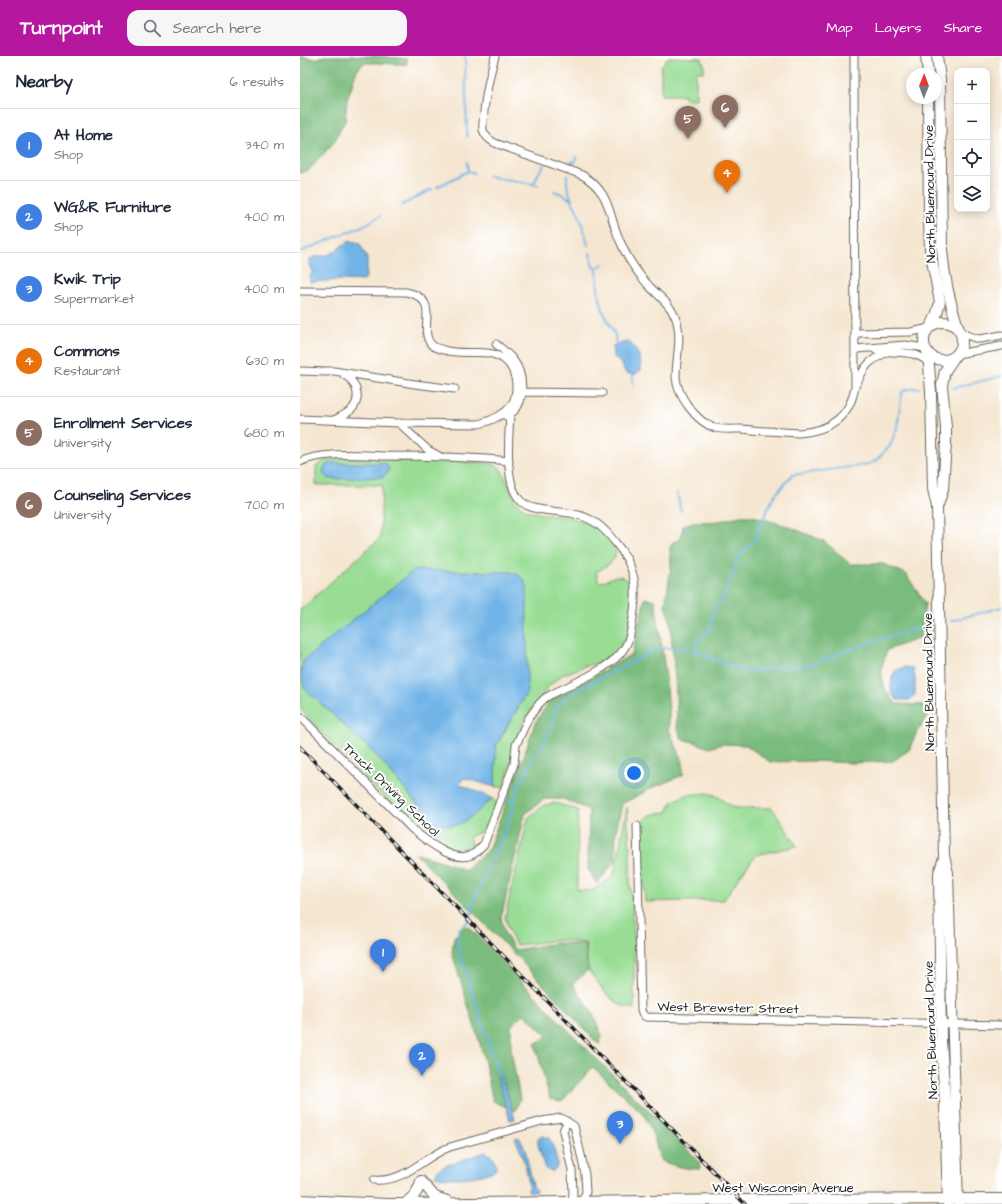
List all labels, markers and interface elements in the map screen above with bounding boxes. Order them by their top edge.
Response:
search box [127,10,407,46]
text: Turnpoint [20,15,103,42]
icon: search [141,17,163,39]
text: Search here [173,18,261,39]
text: Map [826,18,853,38]
text: Layers [875,18,922,38]
text: Share [944,18,982,38]
north arrow [906,68,942,104]
map controls [954,68,990,212]
button: + [954,68,990,104]
text: Nearby [16,70,73,94]
text: 6 results [229,73,284,91]
pin: 6 [712,95,738,128]
button: − [954,104,990,140]
pin: 5 [675,106,701,139]
text: At Home [54,125,113,146]
street label: North Bluemound Drive [920,125,940,263]
text: 1 [28,136,30,154]
text: 340 m [245,136,284,154]
button: locate [954,140,990,176]
text: Shop [54,146,83,164]
pin: 4 [714,160,740,193]
button: layers [954,176,990,212]
text: WG&R Furniture [54,197,171,218]
text: 2 [25,208,33,226]
text: 400 m [243,208,284,226]
text: Shop [54,218,83,236]
text: Kwik Trip [54,269,121,290]
text: 3 [26,280,32,298]
text: 400 m [243,280,284,298]
text: Supermarket [54,290,135,308]
text: Commons [54,341,120,362]
text: 4 [25,352,33,370]
text: 630 m [246,352,284,370]
text: Restaurant [54,362,121,380]
text: Enrollment Services [54,413,192,434]
text: 5 [24,424,34,442]
text: 680 m [244,424,284,442]
text: University [54,434,112,452]
text: Counseling Services [54,485,191,506]
text: 6 [25,496,33,514]
text: 700 m [244,496,284,514]
text: University [54,506,112,524]
street label: North Bluemound Drive [919,613,939,751]
street label: Truck Driving School [338,739,443,841]
your location [624,763,644,783]
pin: 1 [370,939,396,972]
street label: North Bluemound Drive [920,961,942,1099]
street label: West Brewster Street [657,998,800,1018]
pin: 2 [409,1043,435,1076]
pin: 3 [607,1111,633,1144]
street label: West Wisconsin Avenue [712,1179,854,1197]

